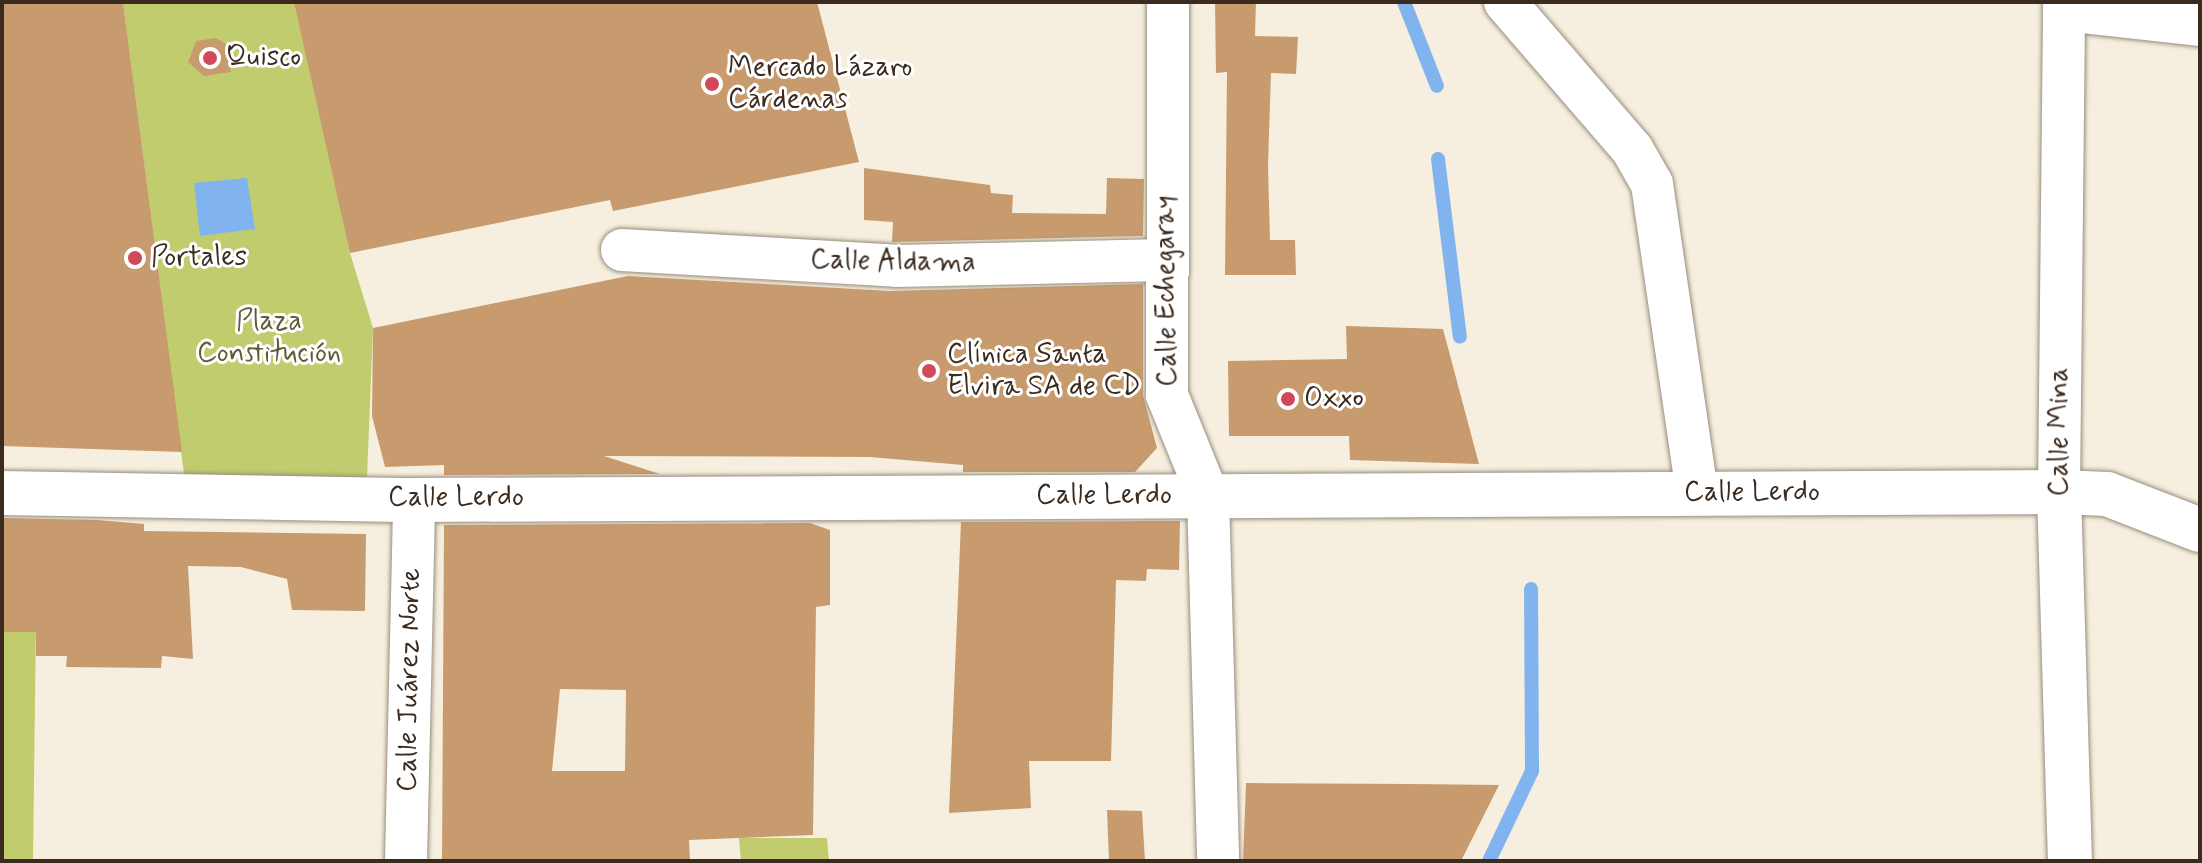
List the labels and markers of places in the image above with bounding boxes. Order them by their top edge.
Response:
place label: Quisco [226,41,301,75]
marker: Quisco [201,49,219,67]
place label: Mercado Lázaro Cárdenas [728,51,915,117]
marker: Mercado Lázaro Cárdenas [703,75,721,93]
place label: Portales [151,241,247,275]
marker: Portales [126,249,144,267]
place label: Clínica Santa Elvira SA de CD [947,338,1141,404]
marker: Clínica Santa Elvira SA de CD [918,360,940,382]
place label: Oxxo [1304,382,1364,416]
marker: Oxxo [1279,390,1297,408]

